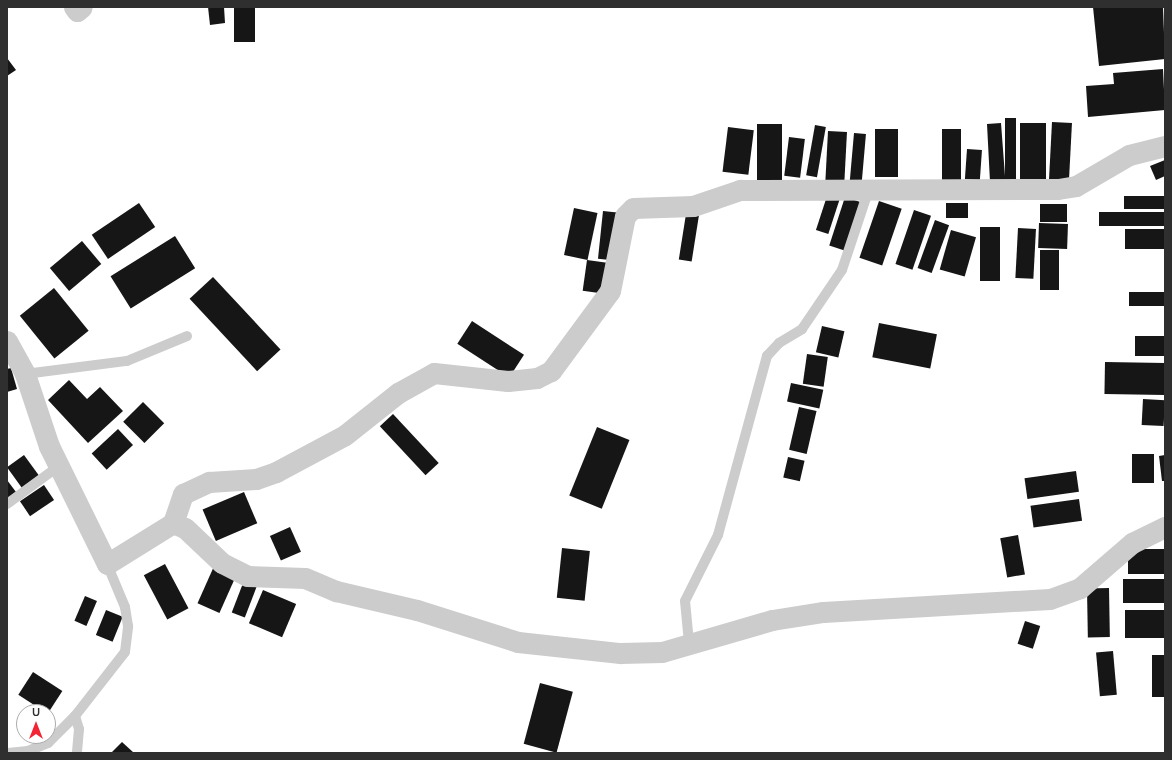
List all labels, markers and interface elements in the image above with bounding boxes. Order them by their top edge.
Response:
north arrow [16,704,56,744]
text: U [32,705,40,720]

